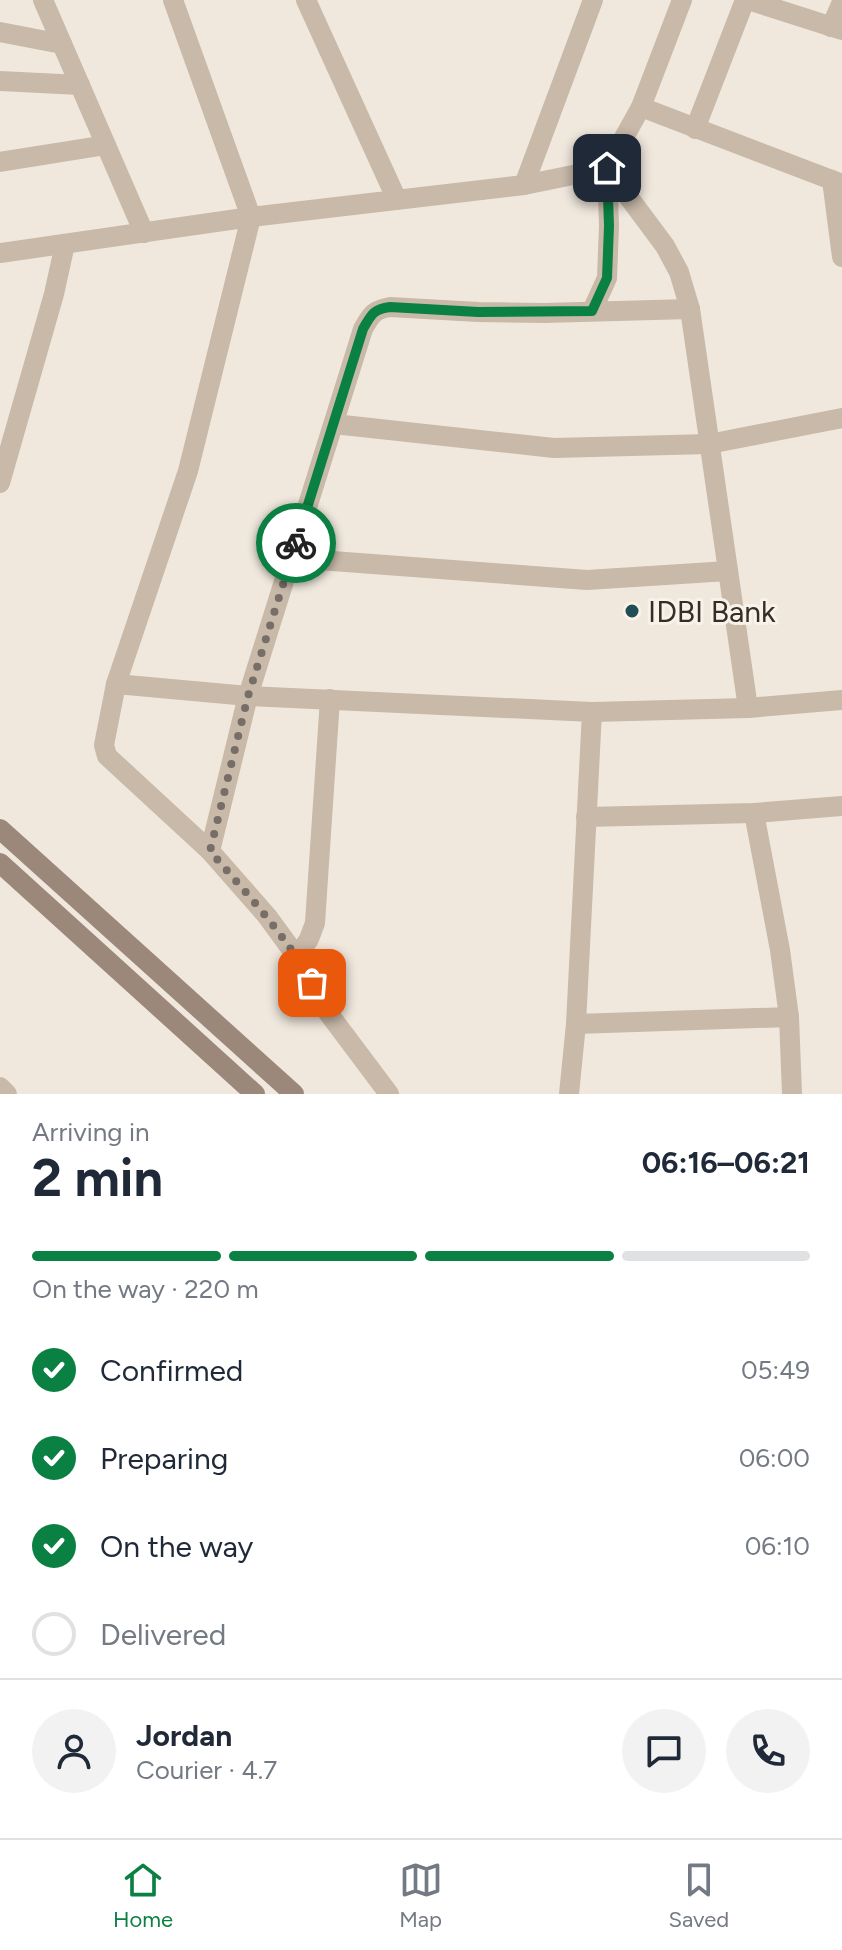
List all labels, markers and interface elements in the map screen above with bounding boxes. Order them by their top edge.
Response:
pin [573,134,641,202]
icon: home [585,146,629,190]
courier [256,503,336,583]
icon: bike [274,521,318,565]
place label: IDBI Bank [648,593,776,630]
marker: IDBI Bank [623,602,641,620]
pin [278,949,346,1017]
icon: bag [290,961,334,1005]
text: Arriving in [32,1116,150,1148]
text: 06:16–06:21 [642,1144,810,1181]
text: 2 min [32,1147,163,1209]
text: On the way · 220 m [32,1273,259,1305]
icon: check [32,1348,76,1392]
text: Confirmed [100,1352,243,1389]
text: 05:49 [741,1354,810,1386]
icon: check [32,1436,76,1480]
text: Preparing [100,1440,228,1477]
text: 06:00 [739,1442,810,1474]
icon: check [32,1524,76,1568]
text: On the way [100,1528,253,1565]
text: 06:10 [745,1530,810,1562]
text: Delivered [100,1616,226,1653]
button: person [32,1709,116,1793]
button: chat [622,1709,706,1793]
button: phone [726,1709,810,1793]
text: Jordan [136,1717,232,1754]
text: Courier · 4.7 [136,1754,277,1786]
tab: Home [113,1858,173,1933]
tab: Map [399,1858,443,1933]
tab: Saved [668,1858,729,1933]

